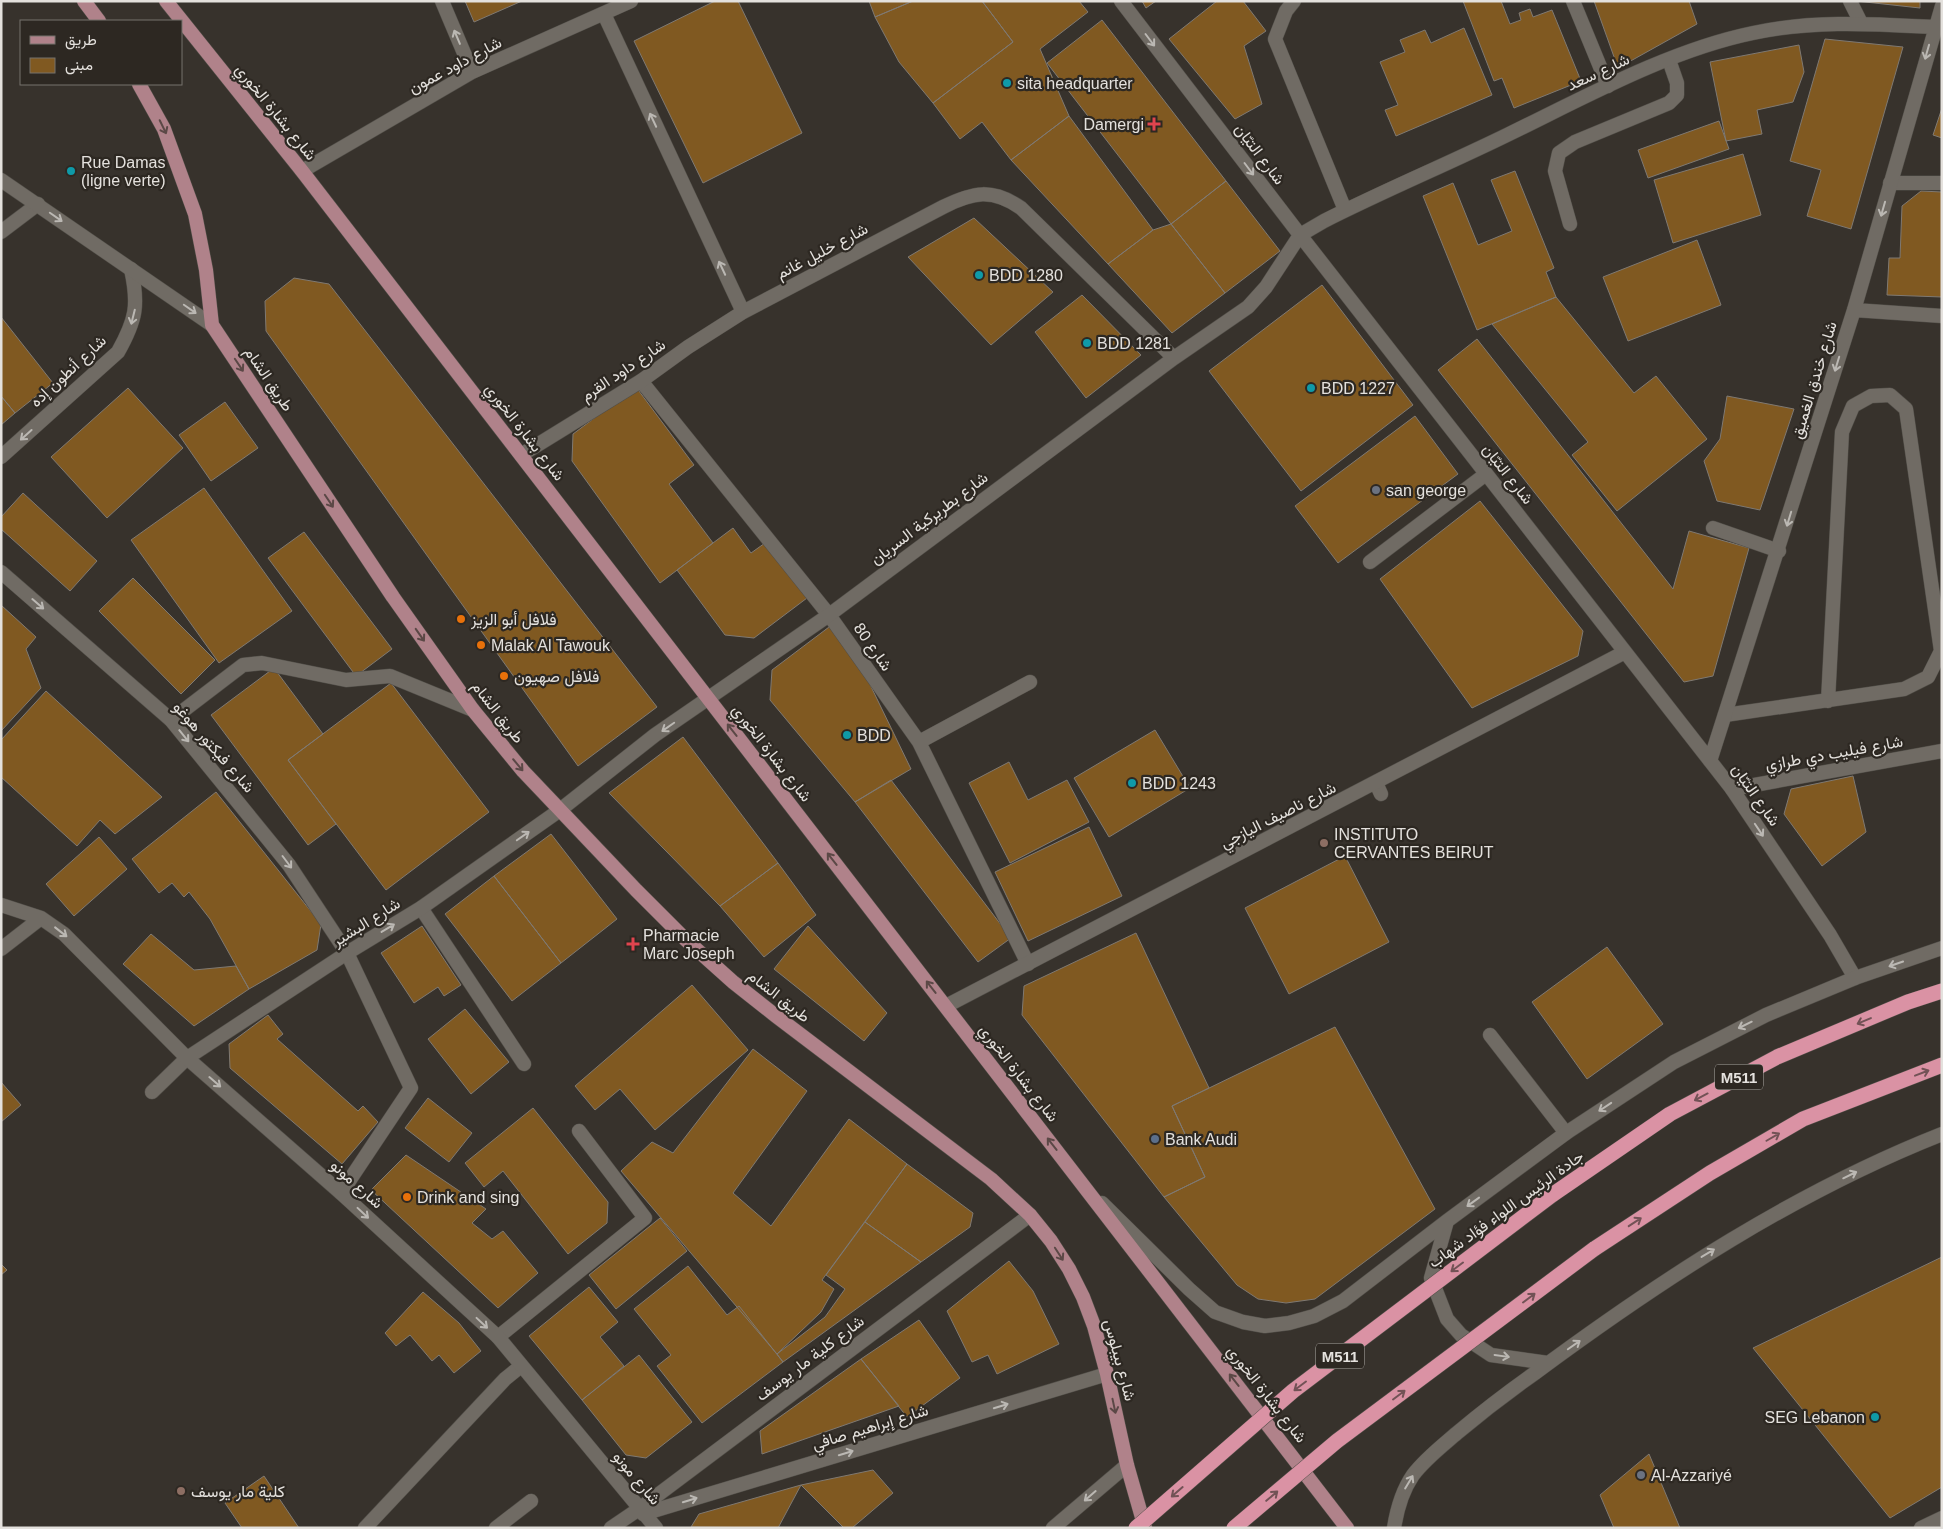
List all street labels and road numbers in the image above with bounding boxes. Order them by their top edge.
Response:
street label: شارع داود عمون [406,33,506,99]
street label: شارع سعد [1564,50,1633,97]
street label: شارع بشارة الخوري [228,61,320,166]
street label: شارع التيّان [1229,120,1288,189]
street label: شارع خليل غانم [773,220,872,285]
street label: شارع خندق الغميق [1788,319,1843,441]
street label: شارع أنطون إده [27,332,111,412]
street label: شارع داود القرم [578,336,670,407]
street label: طريق الشام [240,344,297,416]
street label: شارع بشارة الخوري [478,380,568,487]
street label: شارع التيّان [1477,441,1537,509]
street label: شارع بطريركية السريان [867,468,993,570]
street label: شارع 80 [848,620,896,676]
street label: طريق الشام [467,678,527,748]
street label: شارع فيكتور هوغو [168,698,258,798]
street label: شارع بشارة الخوري [725,701,815,808]
street label: شارع فيليب دي طرازي [1764,733,1905,778]
street label: شارع التيّان [1726,761,1783,831]
street label: شارع ناصيف اليازجي [1217,778,1341,856]
street label: شارع البشير [328,895,405,953]
street label: طريق الشام [743,967,813,1027]
street label: شارع بشارة الخوري [972,1021,1062,1128]
road number: M511 [1715,1064,1763,1090]
street label: جادة الرئيس اللواء فؤاد شهاب [1425,1147,1588,1272]
street label: شارع مونو [326,1156,386,1214]
street label: شارع كلية مار يوسف [753,1312,869,1406]
street label: شارع بيبلوس [1098,1317,1139,1403]
street label: شارع بشارة الخوري [1220,1342,1310,1449]
road number: M511 [1316,1344,1364,1368]
street label: شارع إبراهيم صافي [810,1401,932,1458]
street label: شارع مونو [608,1448,664,1510]

